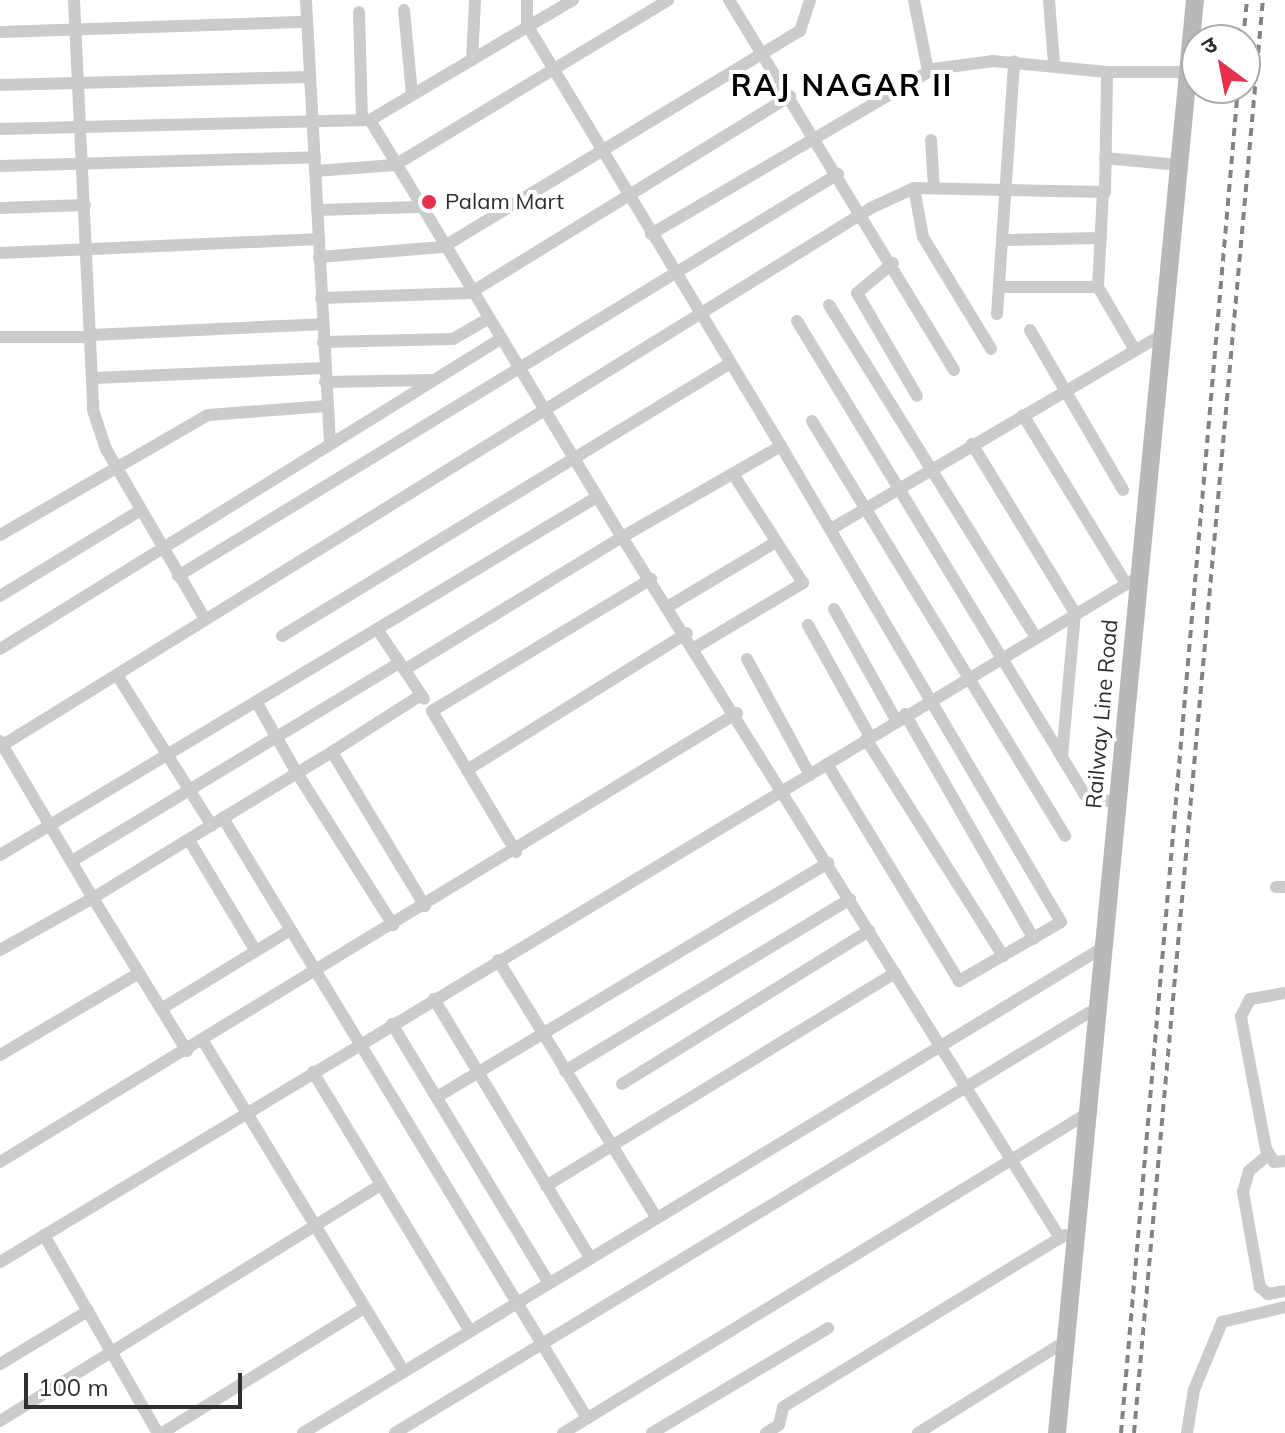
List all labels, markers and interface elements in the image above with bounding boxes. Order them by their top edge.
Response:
north arrow [1181,24,1261,104]
text: उ [1196,30,1222,61]
district label: RAJ NAGAR II [731,67,953,103]
place label: Palam Mart [445,189,564,215]
marker: Palam Mart [420,193,438,211]
street label: Railway Line Road [1081,618,1123,810]
scale bar [28,1357,246,1407]
text: 100 m [38,1372,109,1402]

